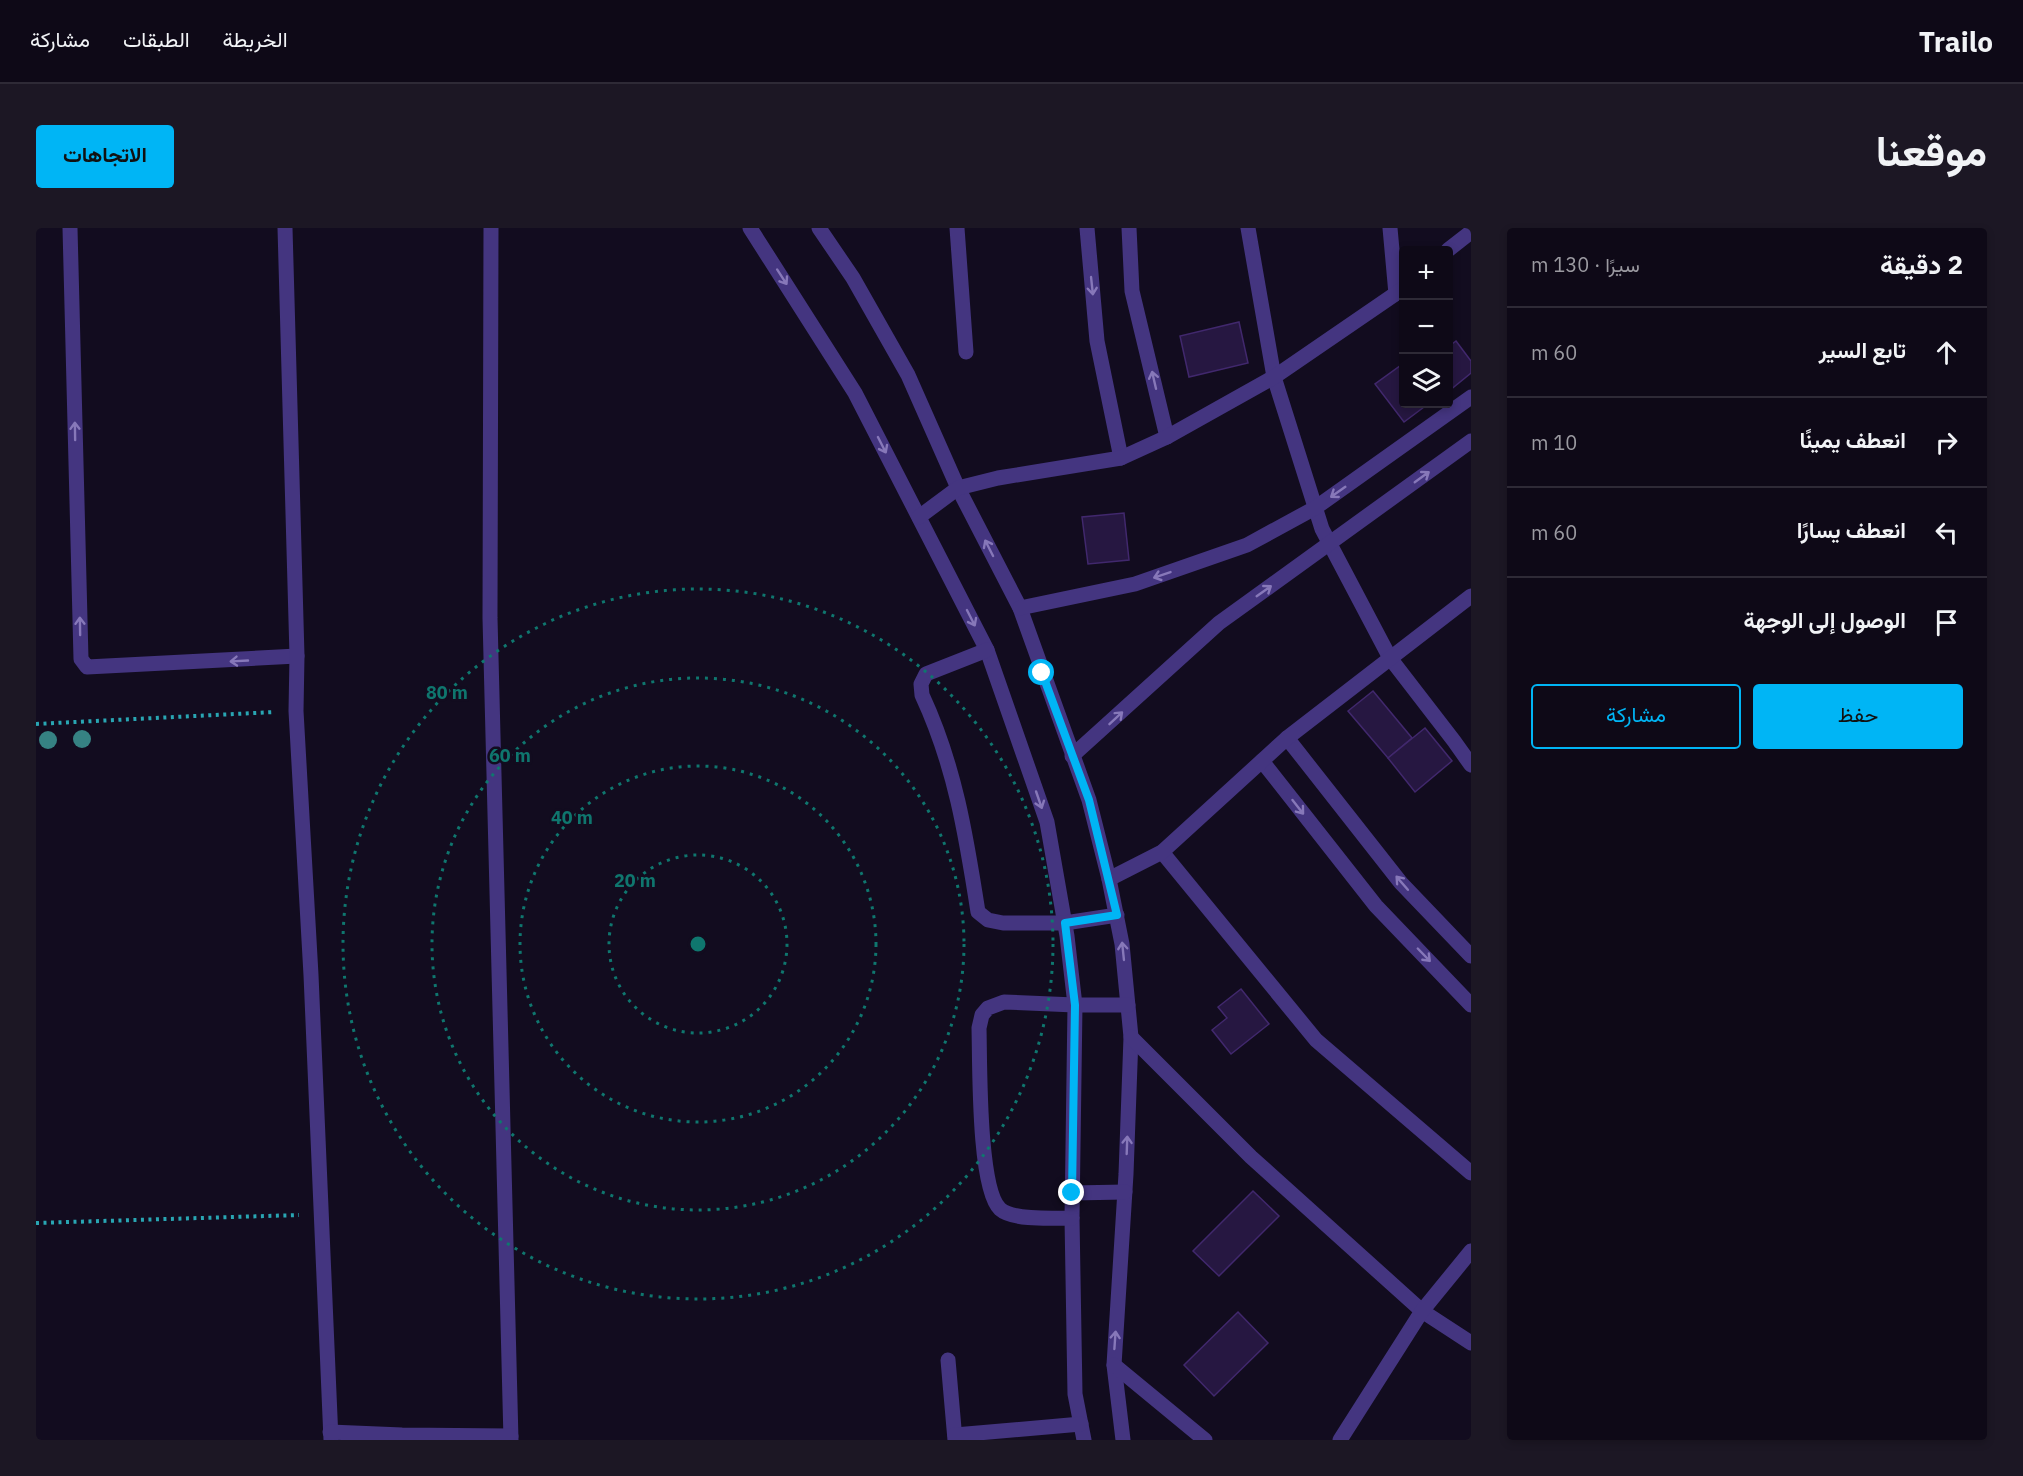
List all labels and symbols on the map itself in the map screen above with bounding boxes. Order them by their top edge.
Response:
one-way arrow [777,268,789,285]
one-way arrow [1087,276,1098,296]
one-way arrow [1147,371,1159,390]
one-way arrow [69,421,81,441]
one-way arrow [876,435,888,453]
one-way arrow [1414,471,1430,483]
one-way arrow [1330,486,1346,498]
one-way arrow [983,540,994,558]
one-way arrow [1153,570,1172,581]
one-way arrow [1255,585,1271,597]
one-way arrow [965,609,977,627]
one-way arrow [74,616,86,636]
one-way arrow [229,655,249,666]
route start [1028,659,1054,685]
text: 80 m [426,681,468,704]
one-way arrow [1108,711,1123,725]
text: 60 m [489,744,531,767]
one-way arrow [1035,790,1046,809]
one-way arrow [1291,799,1304,815]
text: 40 m [551,806,593,829]
text: 20 m [614,869,656,892]
one-way arrow [1395,876,1409,891]
centre of rings [688,934,708,954]
one-way arrow [1117,941,1128,961]
one-way arrow [1417,948,1431,963]
one-way arrow [1122,1136,1133,1156]
route end [1058,1179,1084,1205]
one-way arrow [1110,1331,1121,1351]

